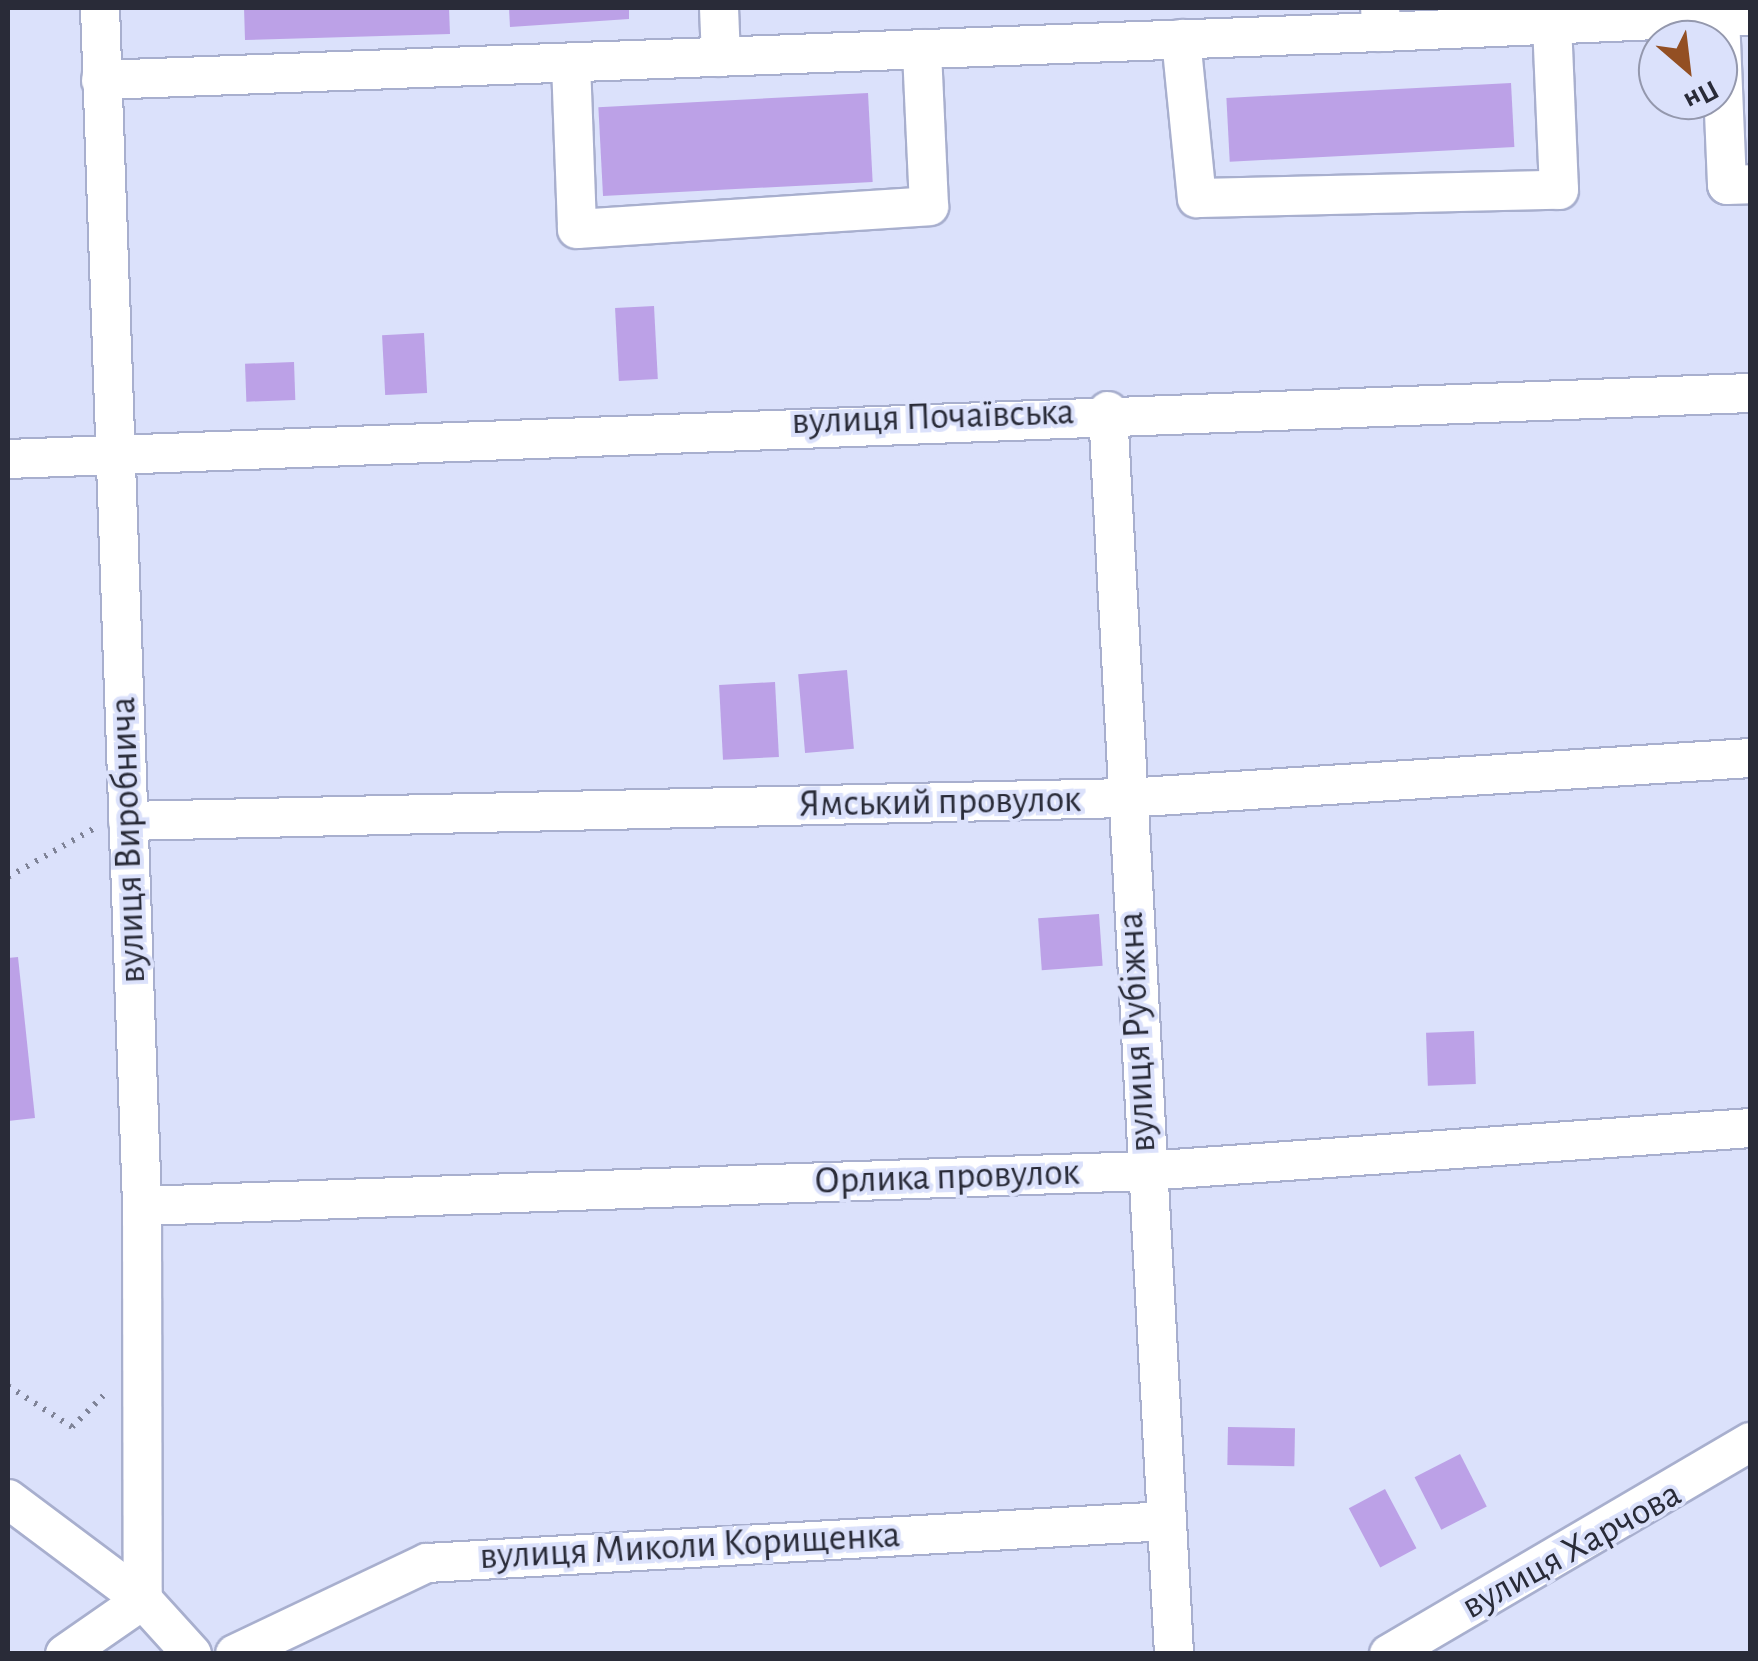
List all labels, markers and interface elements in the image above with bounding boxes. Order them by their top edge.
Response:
north arrow [1638,20,1738,120]
text: Пн [1680,74,1723,115]
street label: вулиця Почаївська [791,390,1075,446]
street label: вулиця Виробнича [101,696,157,984]
street label: Ямський провулок [798,778,1082,828]
street label: вулиця Рубіжна [1109,911,1167,1153]
street label: Орлика провулок [814,1151,1080,1205]
street label: вулиця Харчова [1454,1472,1690,1630]
street label: вулиця Миколи Корищенка [478,1513,902,1581]

